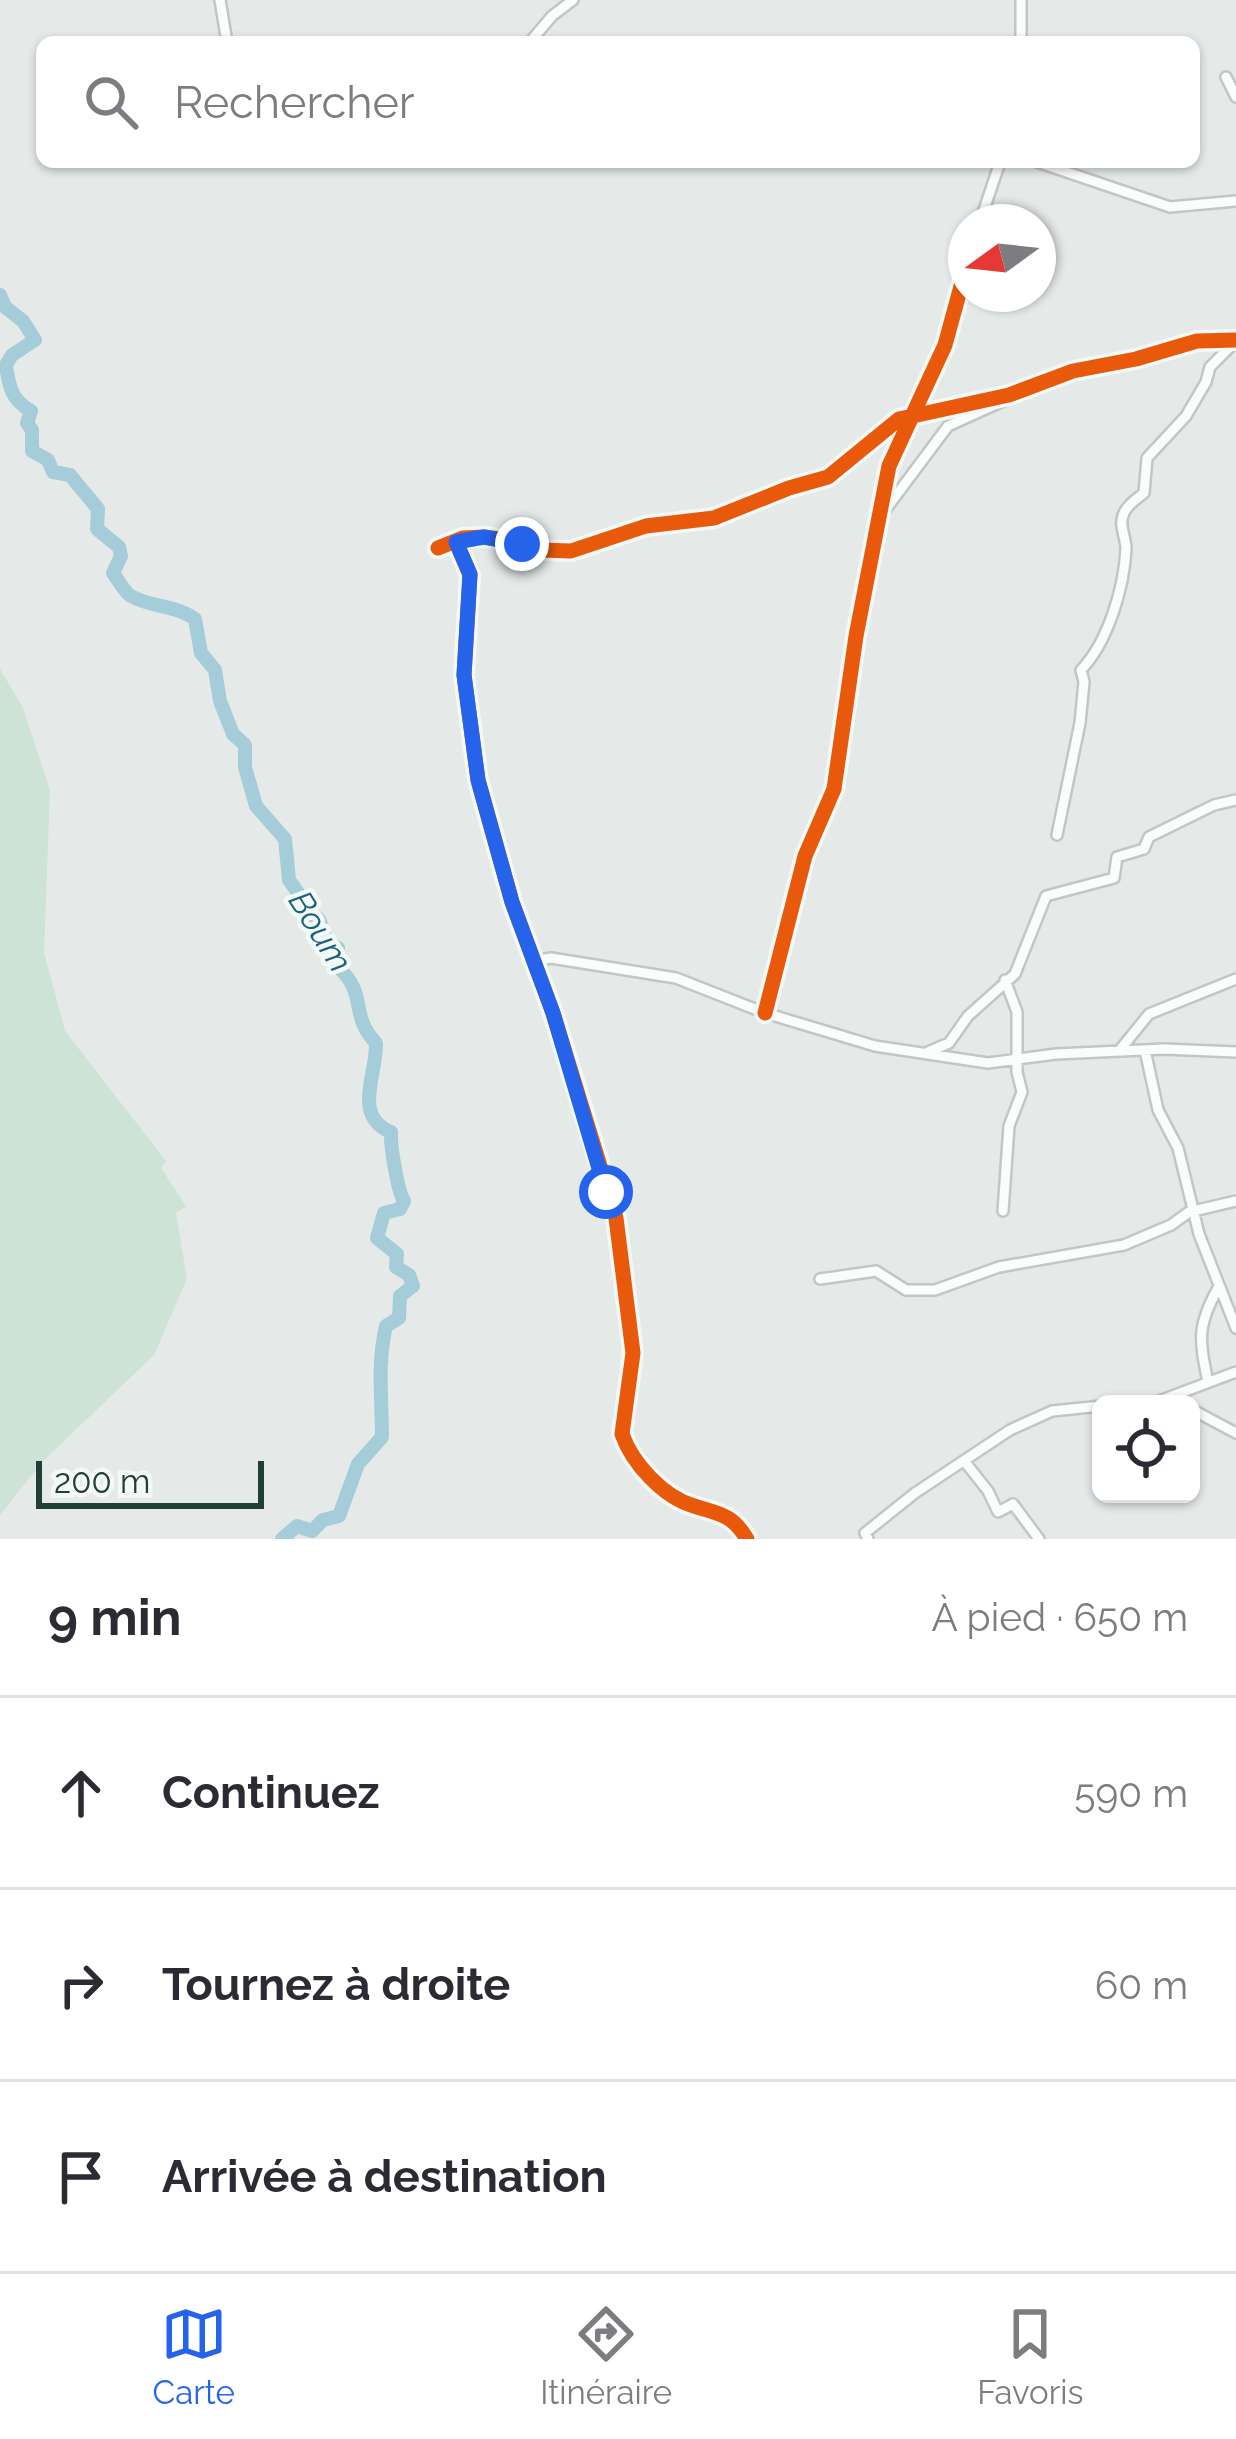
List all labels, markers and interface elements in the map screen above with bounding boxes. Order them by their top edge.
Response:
search box [36,36,1200,168]
icon: search [78,69,144,135]
text: Rechercher [174,76,415,129]
north arrow [948,204,1056,312]
route end [495,517,549,571]
water label: Boum [281,884,360,979]
route start [579,1165,633,1219]
map controls [1092,1395,1200,1503]
button: locate [1092,1395,1200,1503]
scale bar [36,1455,264,1508]
text: 200 m [54,1462,150,1501]
text: 9 min [48,1587,182,1647]
text: À pied · 650 m [931,1594,1188,1640]
icon: ahead [48,1760,114,1826]
text: Continuez [162,1766,380,1819]
text: 590 m [1074,1770,1188,1816]
icon: right [48,1952,114,2018]
text: Tournez à droite [162,1958,510,2011]
text: 60 m [1095,1962,1188,2008]
icon: arrive [48,2144,114,2210]
text: Arrivée à destination [162,2150,607,2203]
tab: Carte [153,2301,235,2412]
tab: Itinéraire [540,2301,672,2412]
tab: Favoris [977,2301,1083,2412]

